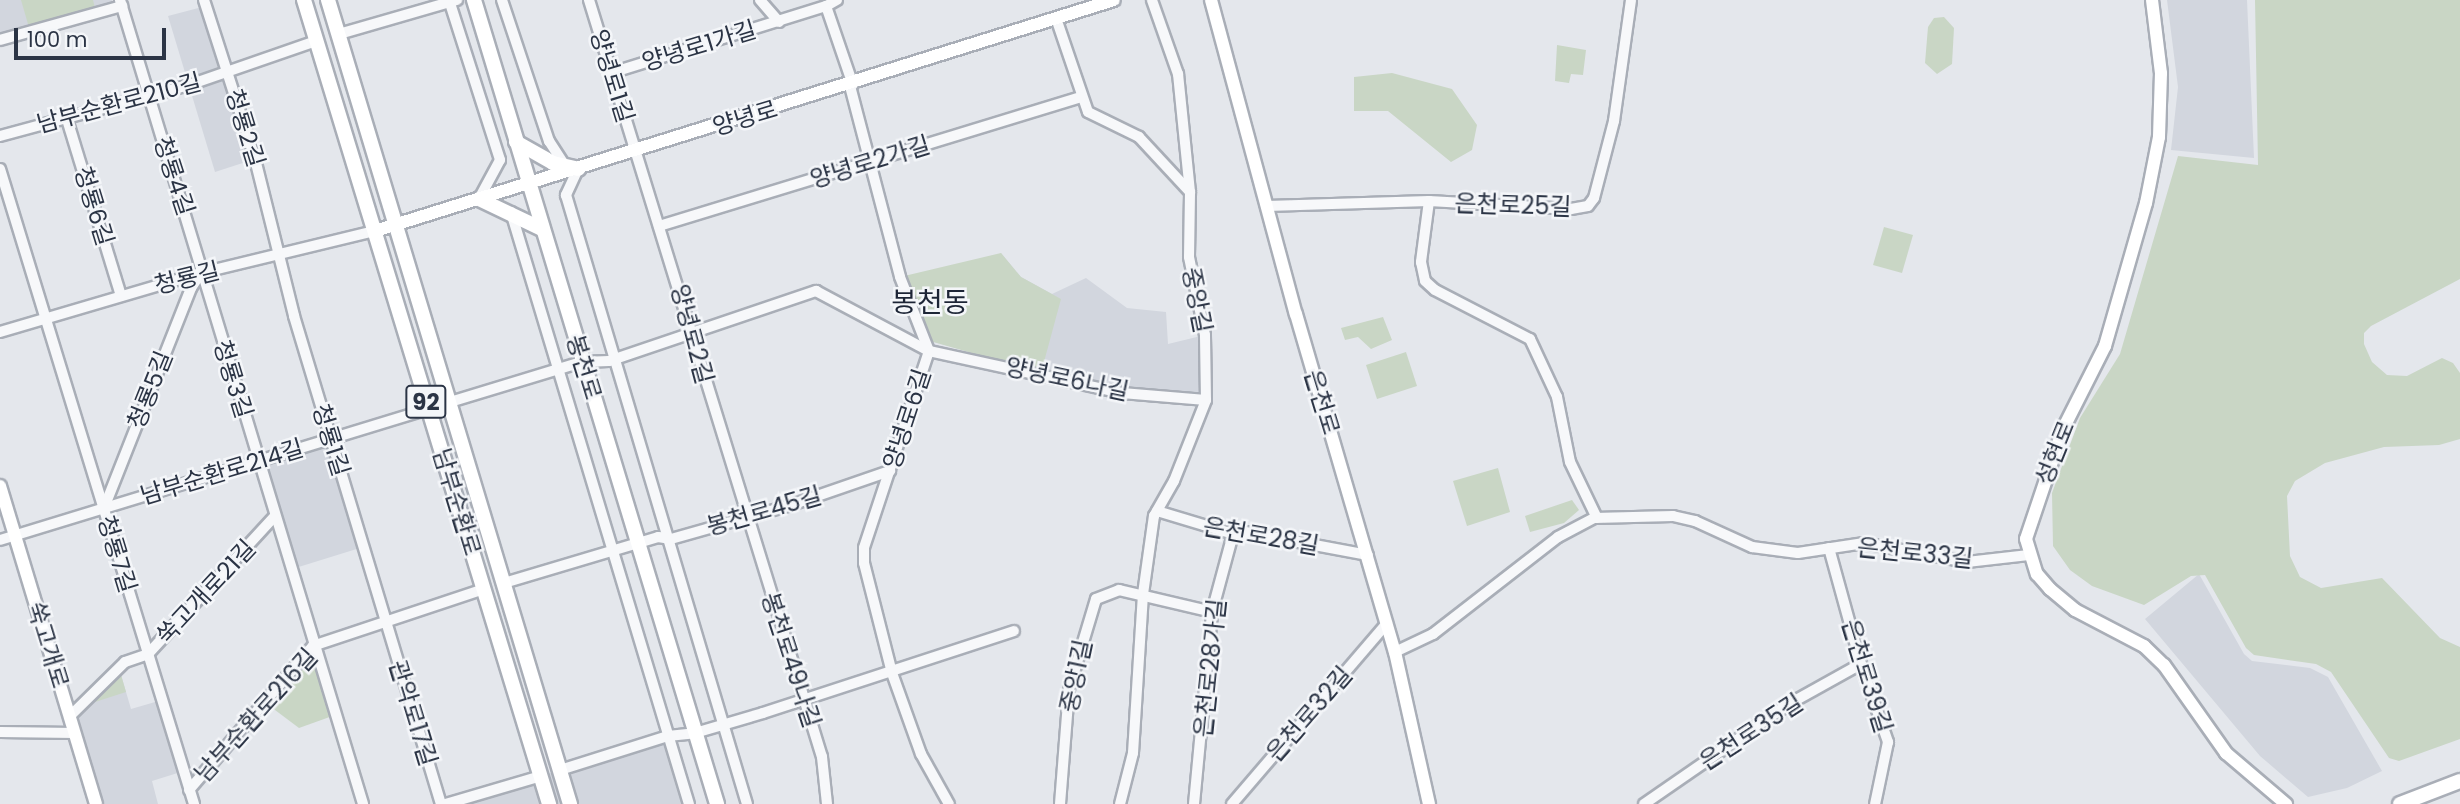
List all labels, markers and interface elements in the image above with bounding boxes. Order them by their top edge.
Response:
scale bar [18,14,170,58]
street label: 양녕로1가길 [638,15,760,77]
text: 100 m [27,25,87,54]
street label: 양녕로1길 [584,26,640,126]
street label: 남부순환로210길 [34,67,204,139]
street label: 청룡2길 [220,86,270,170]
street label: 양녕로 [709,95,781,141]
street label: 양녕로2가길 [806,130,934,194]
street label: 청룡4길 [148,133,200,219]
street label: 청룡6길 [68,163,120,249]
street label: 은천로25길 [1454,189,1572,221]
street label: 청룡길 [151,256,223,300]
street label: 중앙길 [1177,265,1217,335]
street label: 양녕로2길 [665,281,719,387]
district label: 봉천동 [891,286,969,320]
street label: 봉천로 [561,331,607,403]
street label: 청룡3길 [207,336,259,422]
street label: 청룡5길 [121,347,179,433]
street label: 양녕로6나길 [1003,352,1131,406]
street label: 양녕로6길 [877,365,937,473]
street label: 은천로 [1299,366,1345,438]
road number: 92 [405,382,447,422]
street label: 청룡1길 [306,400,356,480]
street label: 성현로 [2029,417,2081,489]
street label: 남부순환로214길 [137,434,307,510]
street label: 남부순환로 [427,445,487,559]
street label: 봉천로45길 [703,481,825,541]
street label: 청룡7길 [92,512,142,596]
street label: 은천로28길 [1201,512,1321,560]
street label: 은천로33길 [1856,533,1974,573]
street label: 쑥고개로21길 [150,534,262,650]
street label: 봉천로49나길 [756,589,826,731]
street label: 은천로28가길 [1188,597,1232,739]
street label: 쑥고개로 [21,599,75,691]
street label: 은천로39길 [1836,616,1898,736]
street label: 중앙1길 [1054,637,1098,715]
street label: 남부순환로216길 [189,642,323,788]
street label: 관악로17길 [383,657,443,769]
street label: 은천로32길 [1260,661,1358,767]
street label: 은천로35길 [1694,688,1808,776]

